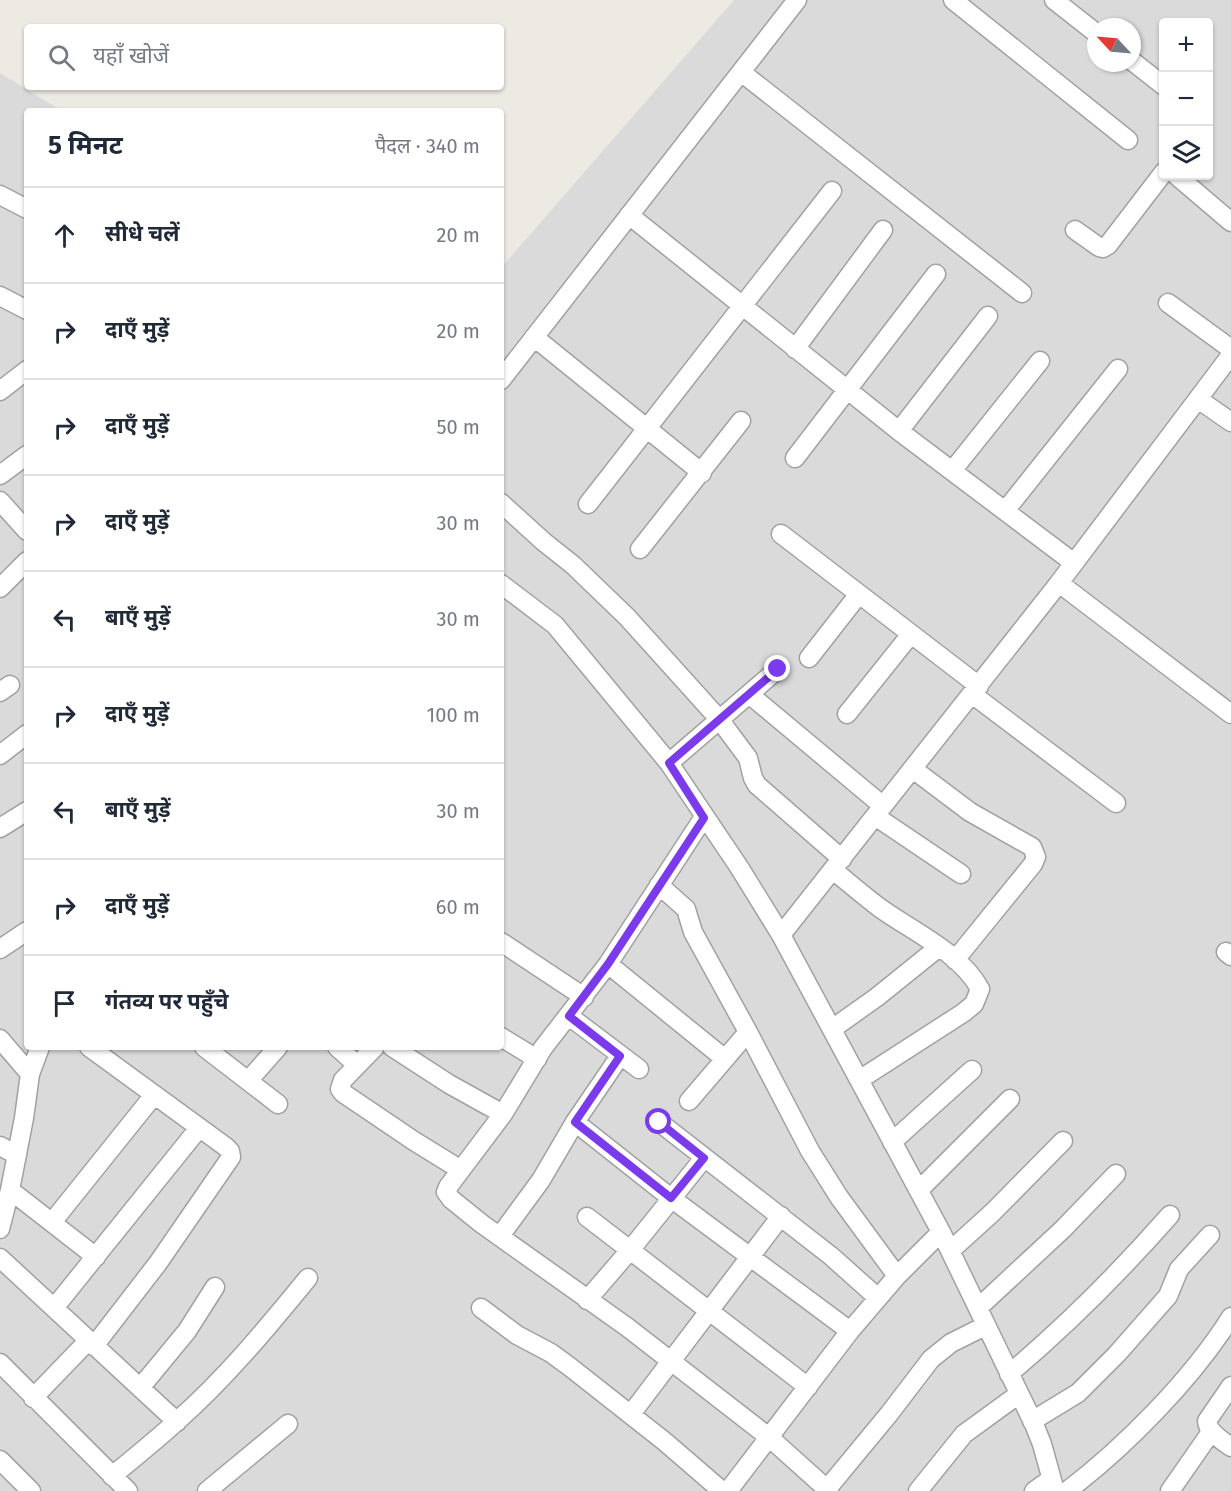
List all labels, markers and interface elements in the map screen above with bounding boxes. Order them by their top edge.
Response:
north arrow [1087,18,1141,72]
map controls [1159,18,1213,180]
button: + [1159,18,1213,72]
search box [24,24,504,90]
icon: search [45,41,78,74]
text: यहाँ खोजें [93,42,169,69]
button: − [1159,72,1213,126]
button: layers [1159,126,1213,180]
text: 5 मिनट [48,130,123,161]
text: पैदल · 340 m [375,134,480,158]
icon: ahead [48,219,81,252]
text: सीधे चलें [105,220,180,247]
text: 20 m [437,223,480,247]
icon: right [48,315,81,348]
text: दाएँ मुड़ें [105,316,169,343]
text: 20 m [437,319,480,343]
icon: right [48,411,81,444]
text: दाएँ मुड़ें [105,412,169,439]
text: 50 m [436,415,480,439]
icon: right [48,507,81,540]
text: दाएँ मुड़ें [105,508,169,535]
text: 30 m [436,511,480,535]
icon: left [48,603,81,636]
text: बाएँ मुड़ें [105,604,171,631]
text: 30 m [436,607,480,631]
route end [764,655,790,681]
icon: right [48,699,81,732]
text: दाएँ मुड़ें [105,700,169,727]
text: 100 m [427,703,480,727]
icon: left [48,795,81,828]
text: बाएँ मुड़ें [105,796,171,823]
text: 30 m [436,799,480,823]
icon: right [48,891,81,924]
text: दाएँ मुड़ें [105,892,169,919]
text: 60 m [436,895,480,919]
icon: arrive [48,987,81,1020]
text: गंतव्य पर पहुँचे [105,988,229,1015]
route start [645,1108,671,1134]

